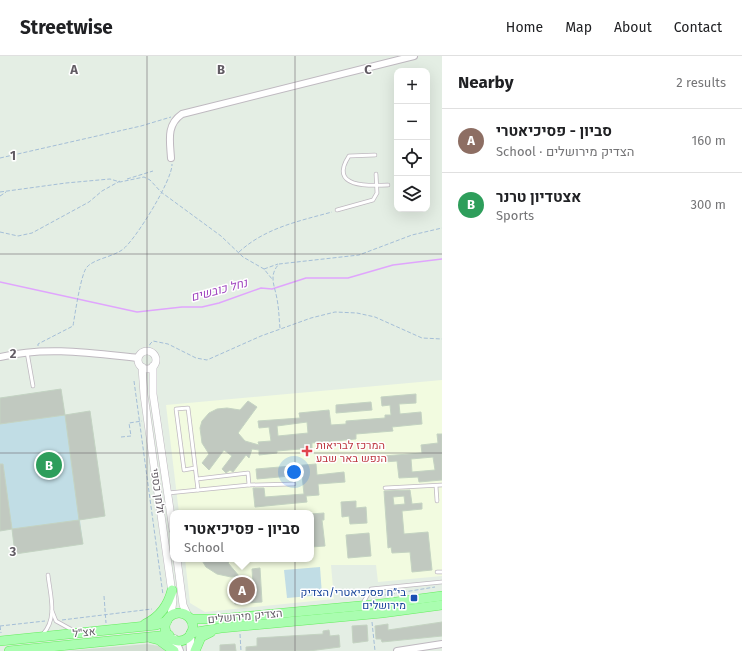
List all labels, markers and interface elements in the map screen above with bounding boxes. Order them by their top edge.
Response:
text: Streetwise [20,16,113,39]
text: Home [506,19,543,36]
text: Map [565,19,592,36]
text: About [614,19,652,36]
text: Contact [674,19,722,36]
text: A [69,62,78,77]
text: B [217,62,225,77]
text: C [364,62,372,77]
map controls [394,68,430,212]
button: + [394,68,430,104]
text: Nearby [458,72,513,93]
text: 2 results [676,75,726,90]
button: − [394,104,430,140]
text: סביון - פסיכיאטרי [496,122,612,140]
text: A [467,133,475,148]
text: 160 m [692,133,726,148]
button: locate [394,140,430,176]
text: School · הצדיק מירושלים [496,144,634,159]
text: 1 [10,148,16,163]
button: layers [394,176,430,212]
text: אצטדיון טרנר [496,188,581,206]
text: B [467,197,475,212]
text: 300 m [690,197,726,212]
text: Sports [496,208,534,223]
water label: נחל כובשים [189,275,250,304]
text: 2 [10,346,17,361]
place label: המרכז לבריאות הנפש באר שבע [316,439,387,465]
marker: המרכז לבריאות הנפש באר שבע [301,445,313,457]
pin: B [36,450,62,480]
your location [284,462,304,482]
street label: זלמן כספי [148,468,167,515]
popup [170,510,314,562]
text: סביון - פסיכיאטרי [184,520,300,538]
text: School [184,540,224,555]
text: 3 [9,544,17,559]
pin: A [229,575,255,605]
place label: בי״ח פסיכיאטרי/הצדיק מירושלים [301,586,406,612]
marker: בי״ח פסיכיאטרי/הצדיק מירושלים [409,593,419,603]
street label: הצדיק מירושלים [207,607,283,626]
street label: אצ"ל [72,625,96,640]

